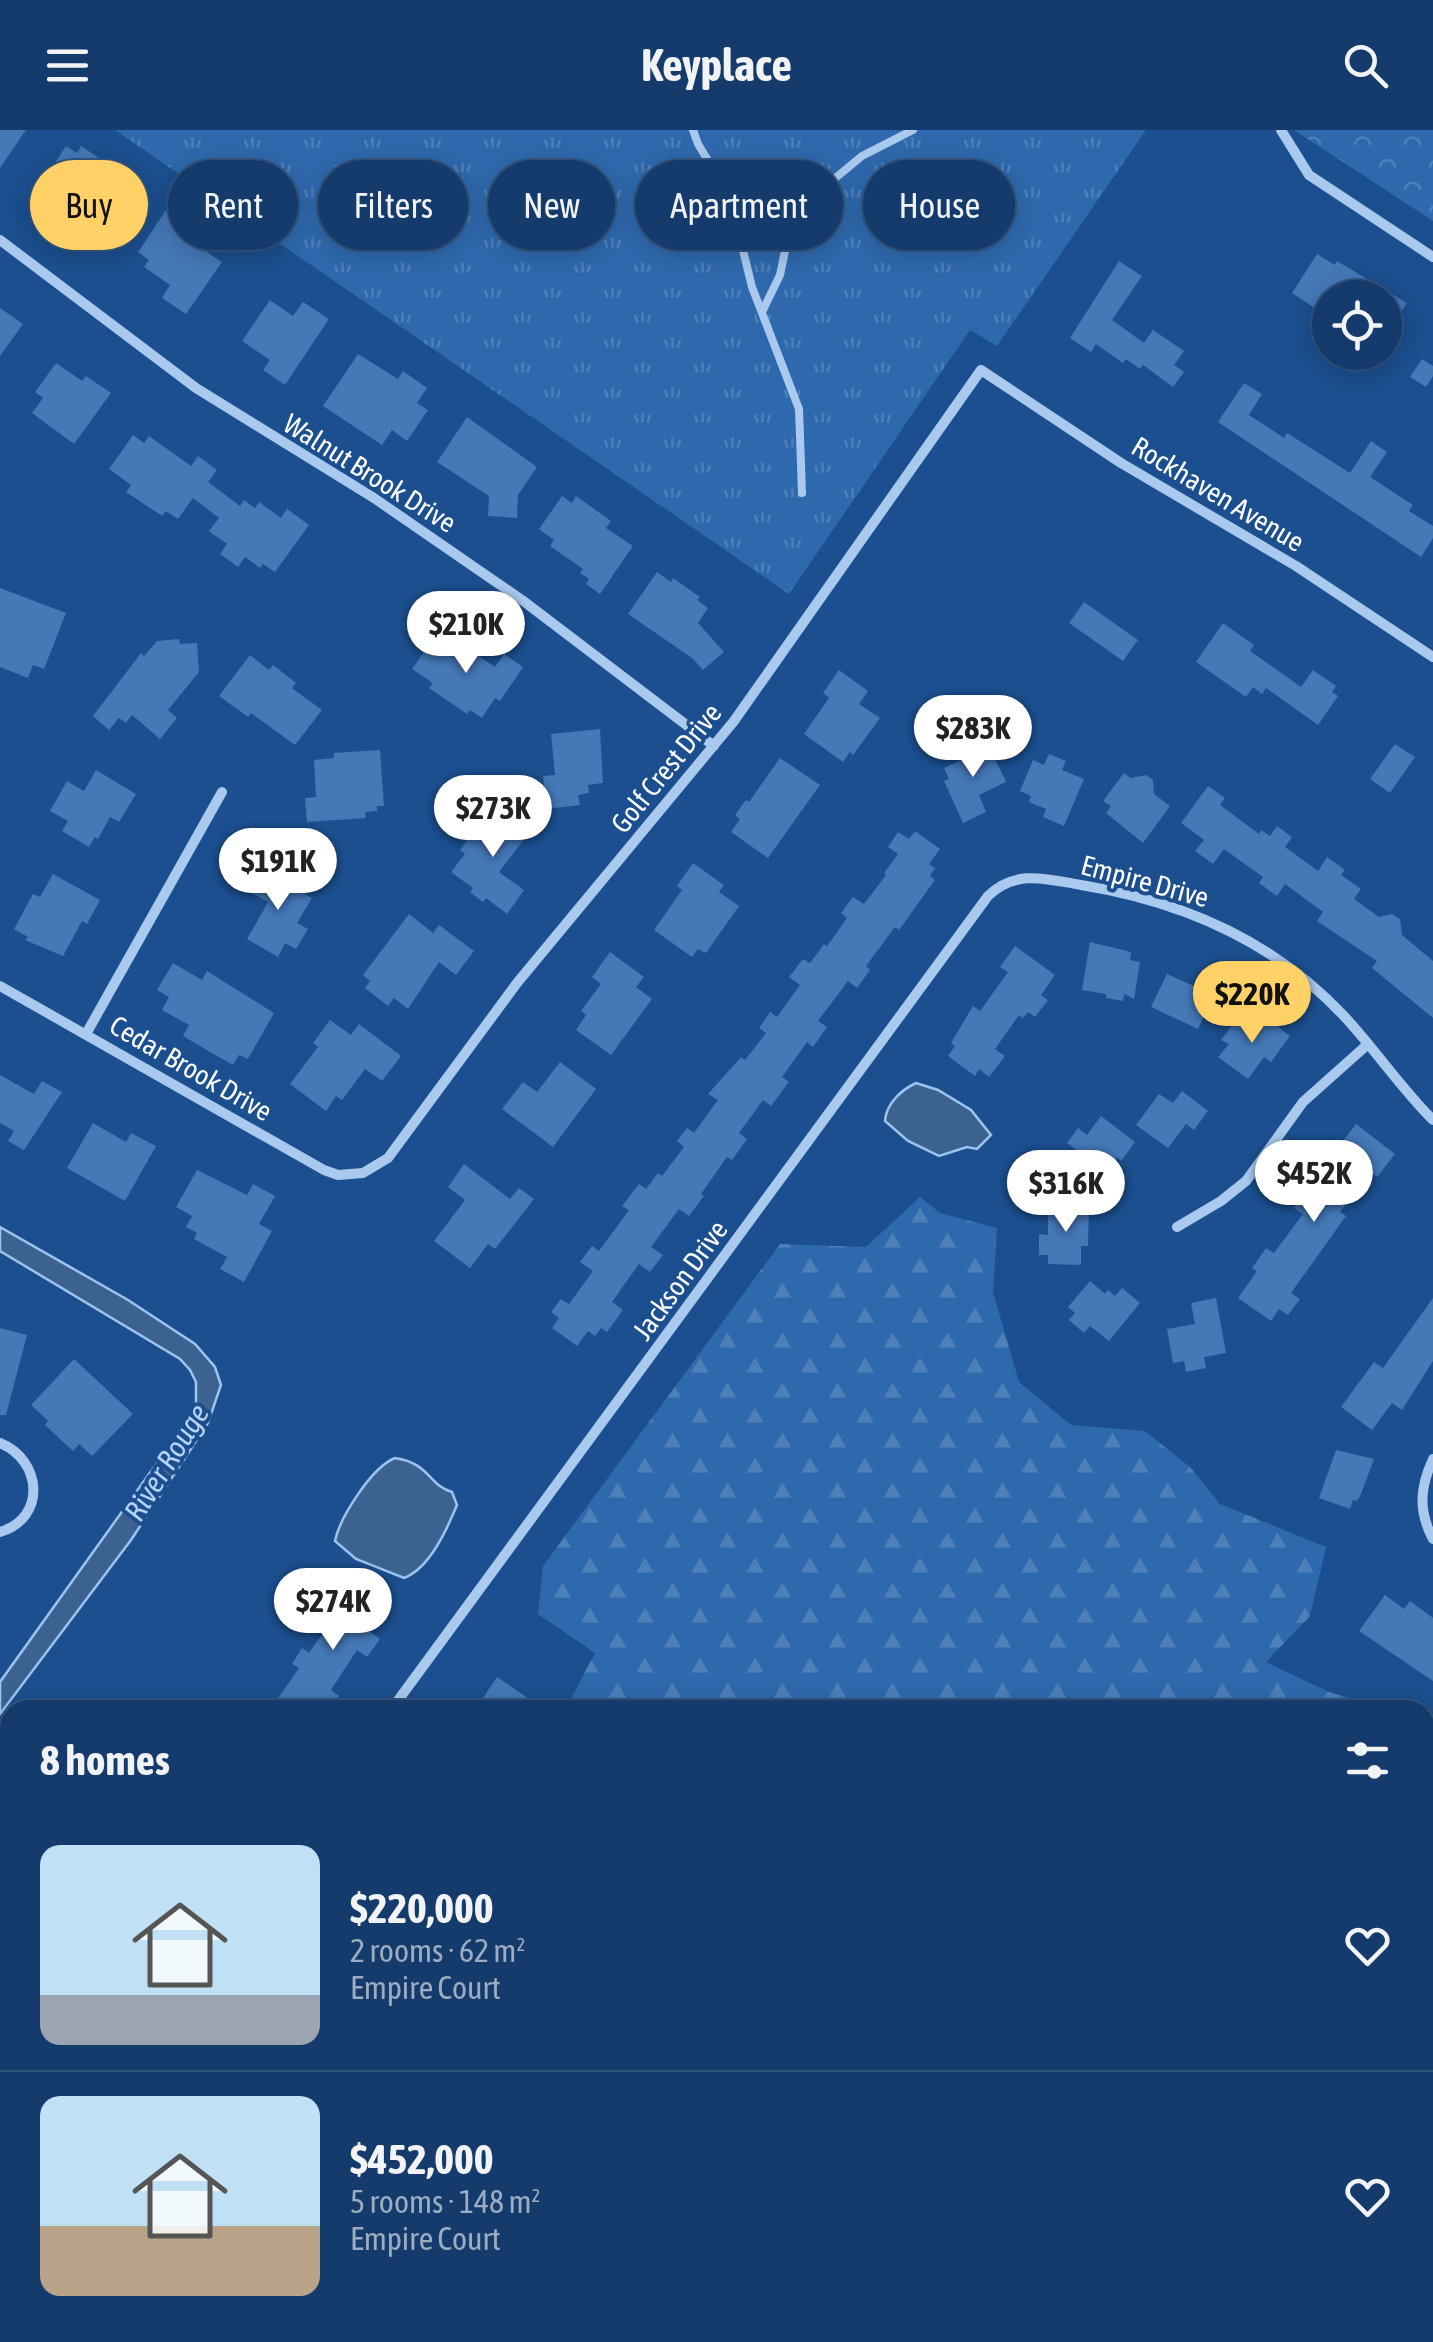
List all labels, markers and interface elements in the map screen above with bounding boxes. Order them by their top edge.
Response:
icon: menu [40,38,95,93]
icon: search [1338,38,1393,93]
text: Keyplace [641,39,792,91]
chip: Buy [30,160,148,250]
chip: Rent [168,160,298,250]
chip: Filters [318,160,468,250]
chip: New [488,160,615,250]
chip: Apartment [635,160,843,250]
chip: House [863,160,1015,250]
map controls [1312,280,1402,370]
button: locate [1312,280,1402,370]
street label: Walnut Brook Drive [278,407,462,539]
street label: Rockhaven Avenue [1126,430,1310,558]
pin: $210K [396,591,536,676]
text: $210K [429,605,503,642]
pin: $283K [903,695,1043,780]
street label: Golf Crest Drive [604,697,728,839]
text: $283K [936,709,1010,746]
pin: $273K [423,775,563,860]
text: $273K [456,789,530,826]
pin: $191K [208,828,348,913]
text: $191K [241,842,315,879]
street label: Empire Drive [1078,849,1212,913]
pin: $220K [1182,961,1322,1046]
text: $220K [1215,975,1289,1012]
street label: Cedar Brook Drive [104,1009,278,1127]
pin: $452K [1244,1140,1384,1225]
pin: $316K [996,1150,1136,1235]
text: $452K [1277,1154,1351,1191]
text: $316K [1029,1164,1103,1201]
street label: Jackson Drive [626,1214,734,1346]
water label: River Rouge [117,1397,215,1527]
pin: $274K [263,1568,403,1653]
text: $274K [296,1582,370,1619]
icon: filters [1340,1733,1395,1788]
text: 8 homes [40,1736,170,1784]
text: $220,000 [350,1884,494,1932]
icon: home [120,1885,240,2005]
icon: heart [1340,1918,1395,1973]
text: 2 rooms · 62 m² [350,1932,525,1969]
text: Empire Court [350,1969,501,2006]
text: $452,000 [350,2135,494,2183]
icon: home [120,2136,240,2256]
icon: heart [1340,2169,1395,2224]
text: 5 rooms · 148 m² [350,2183,540,2220]
text: Empire Court [350,2220,501,2257]

